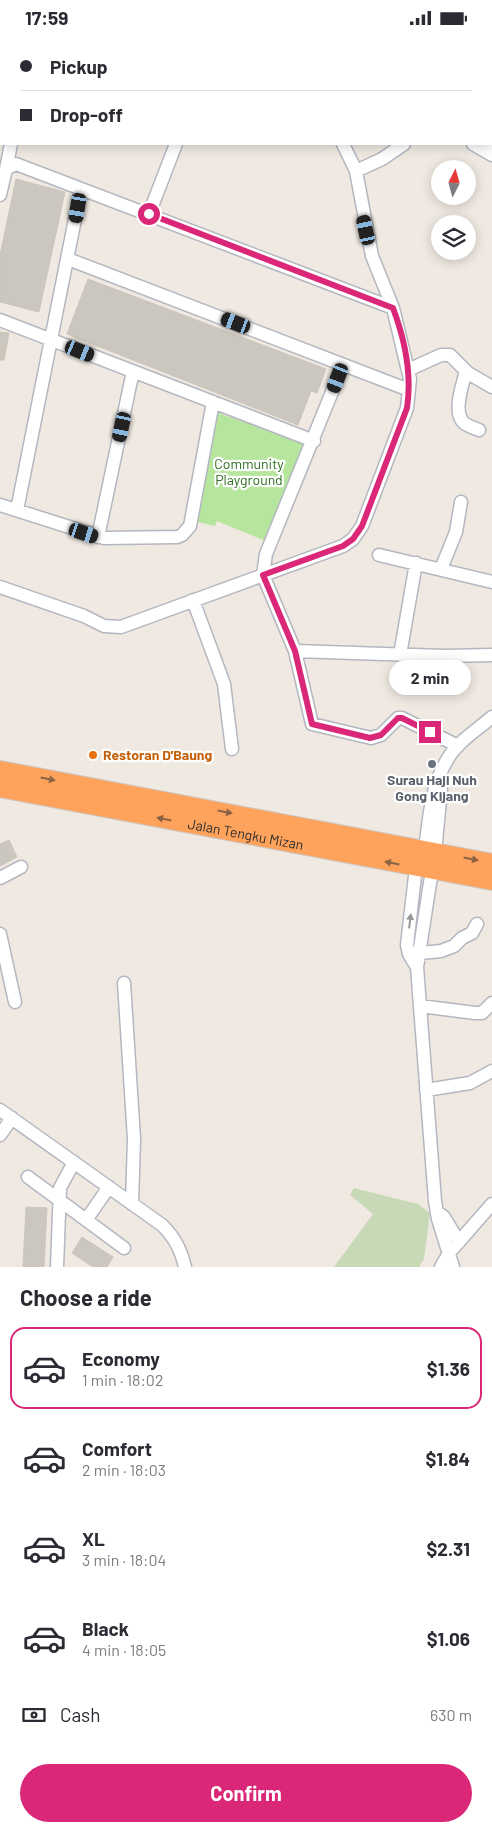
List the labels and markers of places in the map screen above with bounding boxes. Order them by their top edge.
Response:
place label: Restoran D'Baung [103,746,213,763]
marker: Restoran D'Baung [87,749,99,761]
marker: Surau Haji Nuh Gong Kijang [426,758,438,770]
place label: Surau Haji Nuh Gong Kijang [387,771,477,804]

